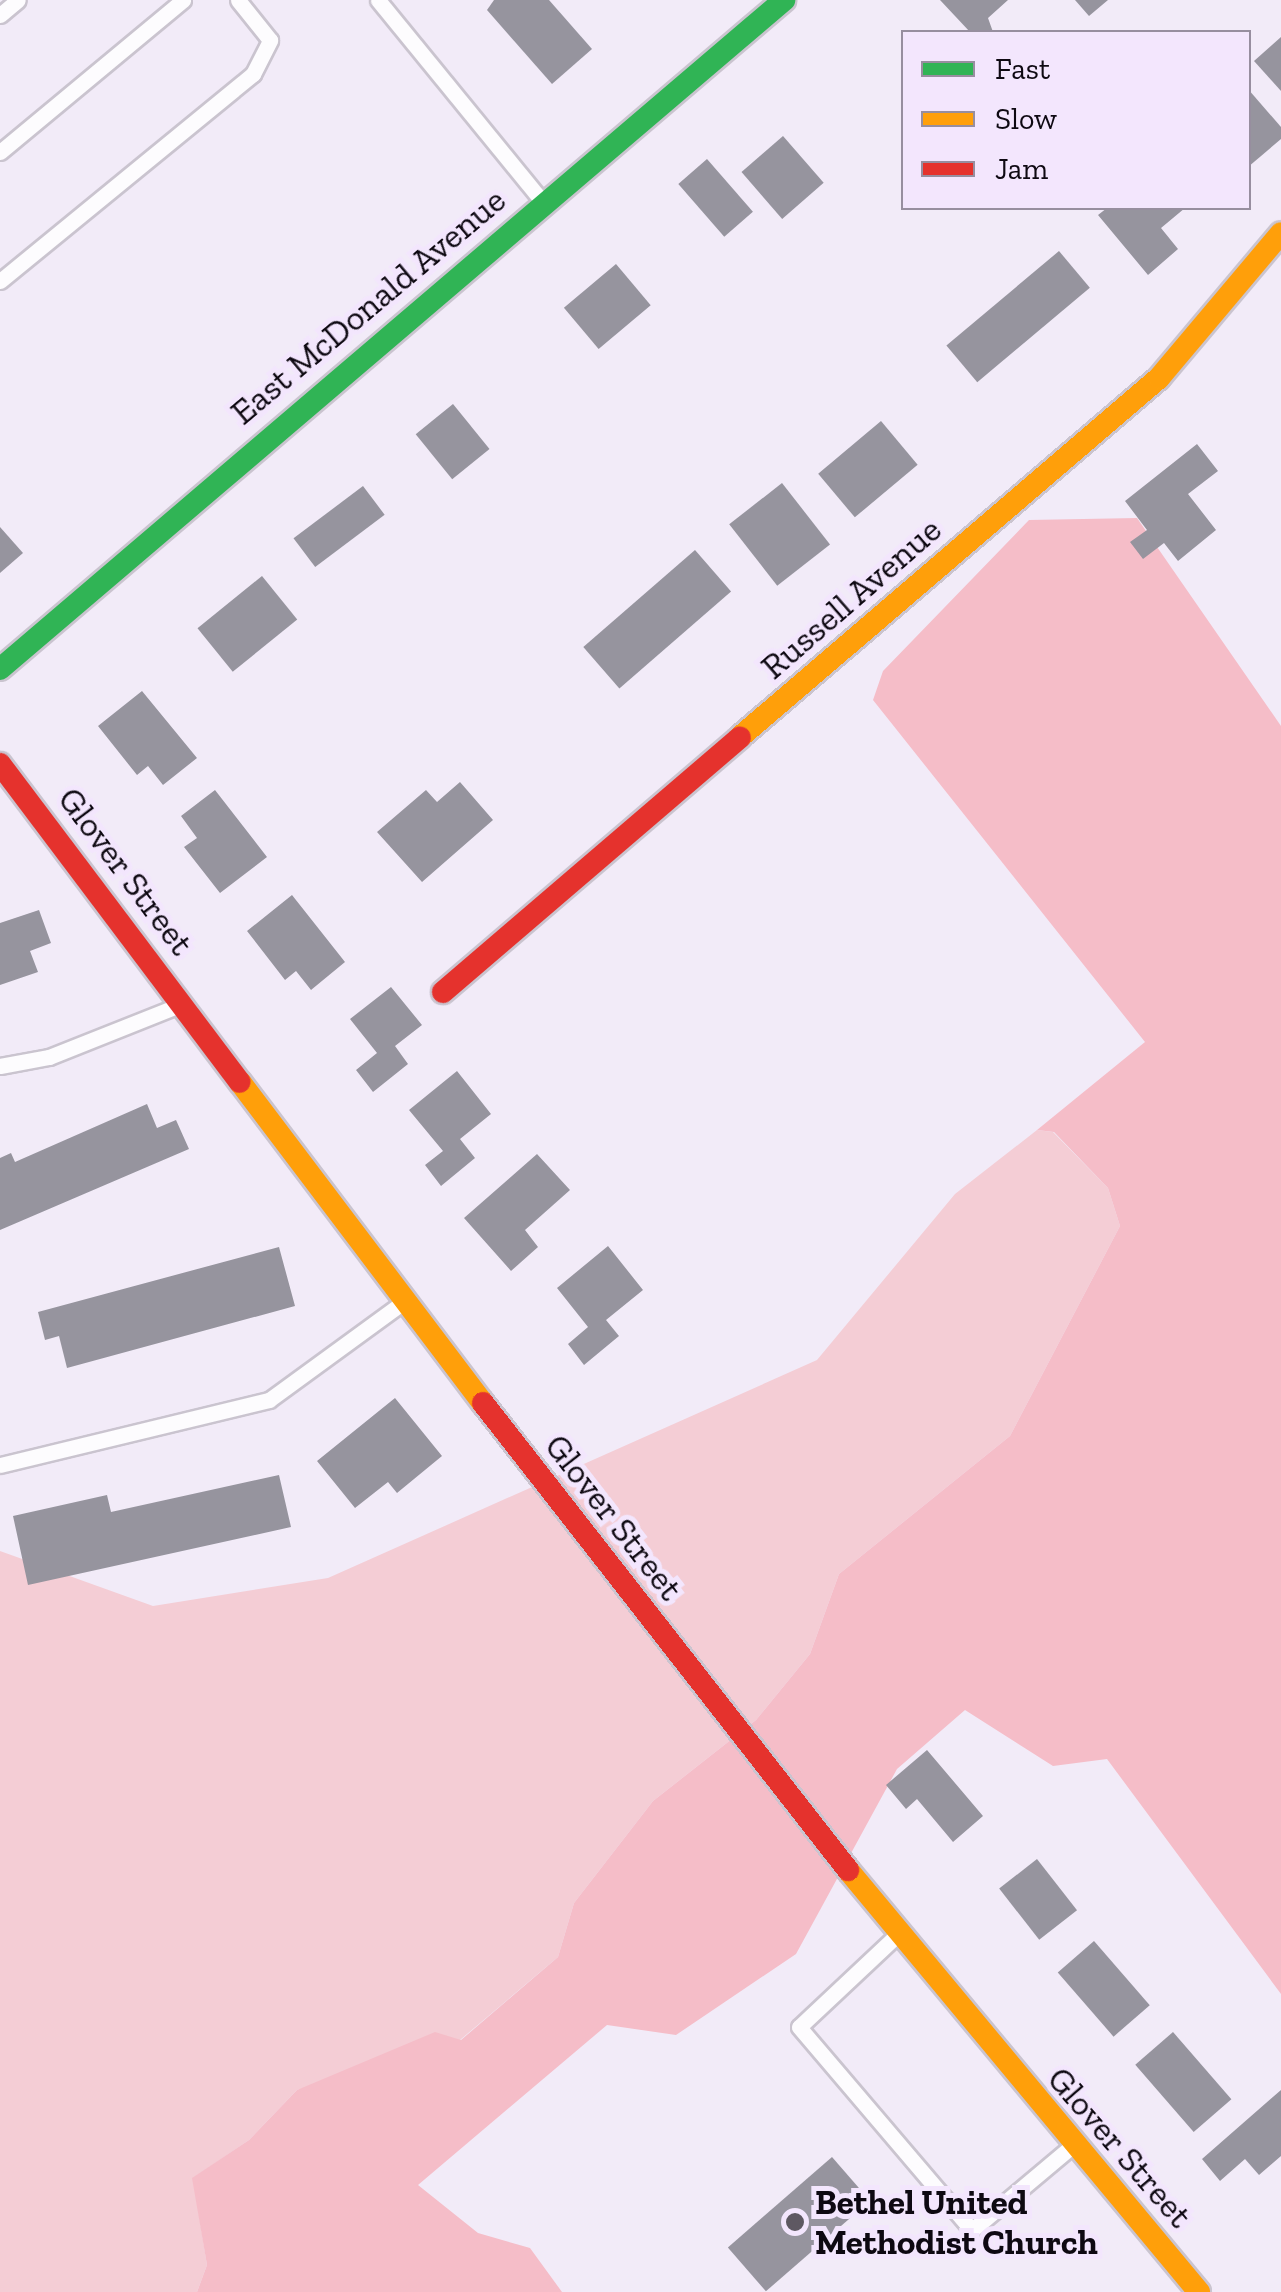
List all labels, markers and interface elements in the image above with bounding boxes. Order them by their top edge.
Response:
legend [901,30,1251,210]
text: Fast [995,51,1050,87]
text: Slow [995,101,1057,137]
text: Jam [995,151,1048,187]
street label: East McDonald Avenue [222,179,514,433]
street label: Russell Avenue [752,508,950,688]
street label: Glover Street [49,779,203,963]
street label: Glover Street [536,1425,692,1609]
street label: Glover Street [1039,2058,1201,2236]
place label: Bethel United Methodist Church [815,2181,1098,2263]
marker: Bethel United Methodist Church [784,2211,806,2233]

